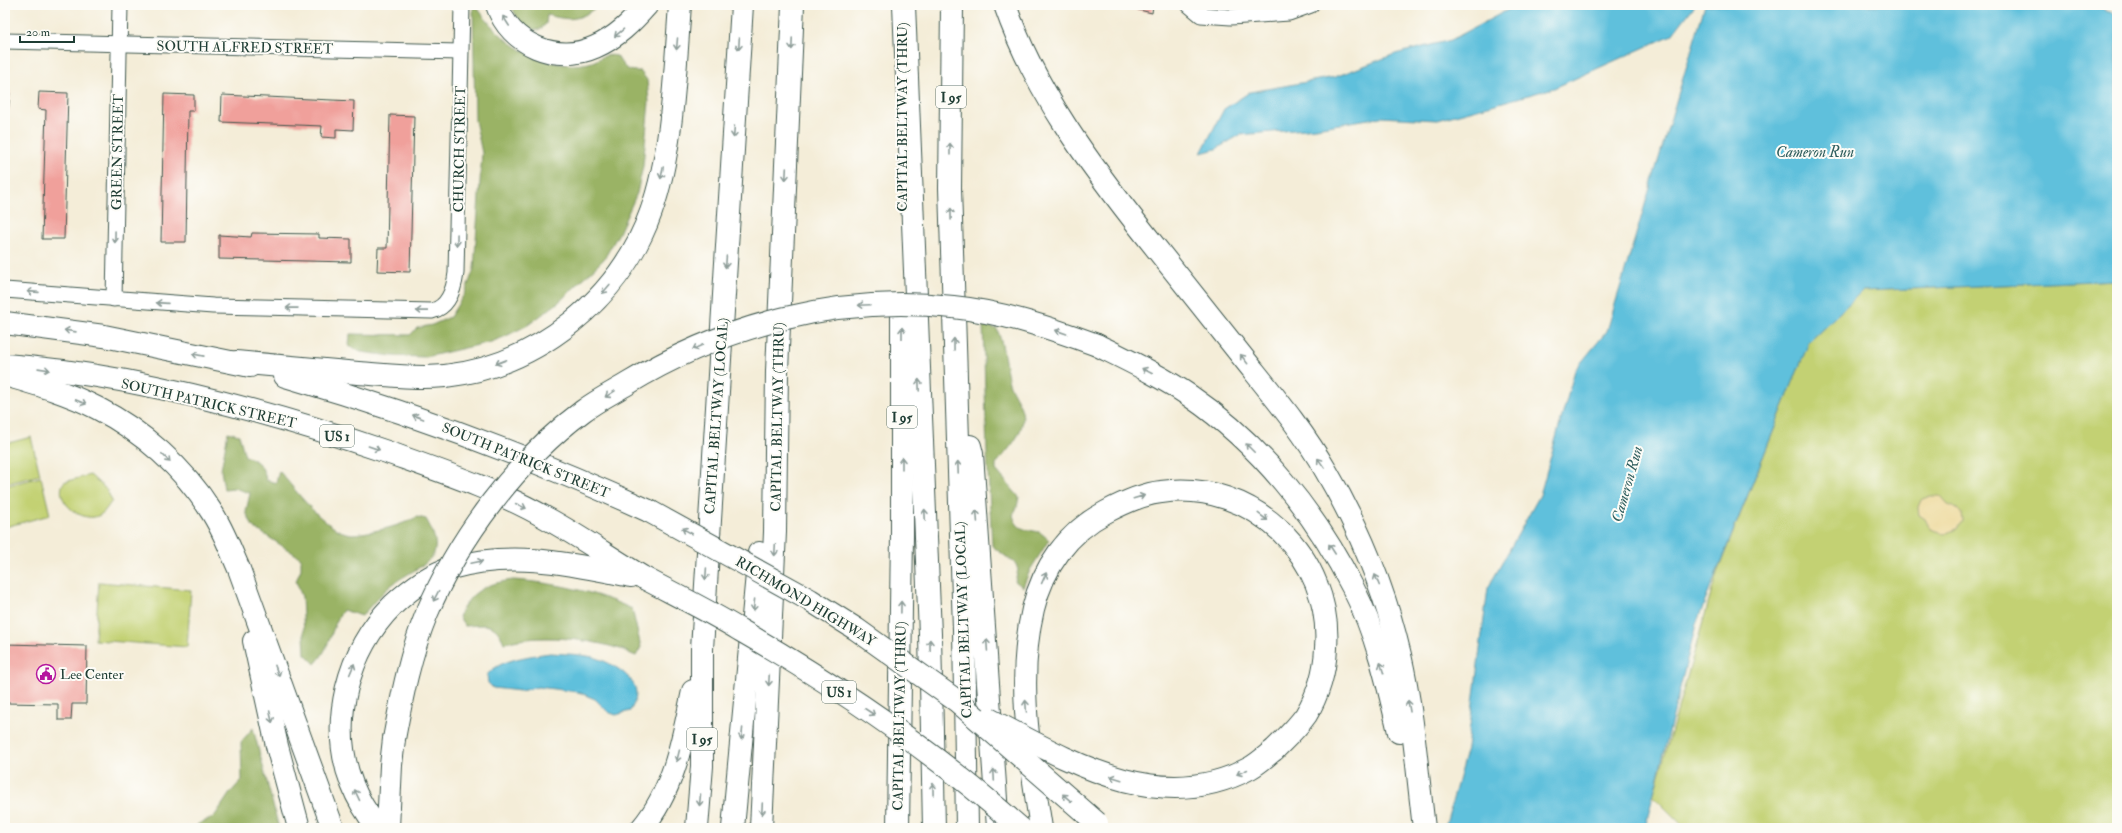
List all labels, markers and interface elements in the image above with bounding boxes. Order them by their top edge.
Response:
one-way arrow [502,16,510,27]
scale bar [20,18,74,44]
street label: CAPITAL BELTWAY (THRU) [894,22,911,212]
text: 20 m [26,25,51,40]
one-way arrow [614,28,625,37]
street label: SOUTH ALFRED STREET [157,37,334,58]
one-way arrow [673,37,681,50]
one-way arrow [736,37,743,50]
one-way arrow [788,37,795,50]
street label: CHURCH STREET [450,85,469,212]
road number: I 95 [936,86,966,108]
street label: GREEN STREET [108,93,127,210]
one-way arrow [730,125,737,138]
one-way arrow [947,143,954,156]
water label: Cameron Run [1776,143,1854,162]
one-way arrow [657,166,665,179]
one-way arrow [782,167,790,180]
one-way arrow [947,208,955,221]
one-way arrow [111,230,119,243]
one-way arrow [453,233,461,246]
one-way arrow [722,255,729,268]
one-way arrow [602,283,611,294]
one-way arrow [27,289,40,296]
one-way arrow [156,299,169,306]
one-way arrow [858,302,871,309]
one-way arrow [286,304,299,312]
one-way arrow [416,307,429,315]
street label: CAPITAL BELTWAY (LOCAL) [701,317,732,515]
street label: CAPITAL BELTWAY (THRU) [767,322,788,512]
one-way arrow [64,327,77,335]
one-way arrow [898,327,906,340]
one-way arrow [1054,328,1067,335]
one-way arrow [950,338,958,351]
one-way arrow [692,344,704,351]
one-way arrow [192,350,205,358]
one-way arrow [1239,353,1248,364]
one-way arrow [496,359,508,367]
one-way arrow [37,365,50,373]
one-way arrow [1141,366,1153,374]
street label: SOUTH PATRICK STREET [119,375,299,432]
one-way arrow [915,379,922,392]
one-way arrow [604,391,616,399]
one-way arrow [75,398,87,406]
road number: I 95 [887,406,917,428]
one-way arrow [413,413,425,421]
street label: SOUTH PATRICK STREET [439,419,613,502]
road number: US 1 [320,425,354,447]
one-way arrow [1245,443,1255,453]
one-way arrow [367,444,379,452]
water label: Cameron Run [1608,444,1647,524]
one-way arrow [161,453,171,463]
one-way arrow [898,457,906,470]
one-way arrow [1317,458,1325,469]
one-way arrow [954,461,962,474]
one-way arrow [1133,493,1146,500]
one-way arrow [514,503,526,510]
one-way arrow [921,509,929,522]
one-way arrow [973,510,980,523]
one-way arrow [1258,512,1269,521]
street label: CAPITAL BELTWAY (LOCAL) [952,521,975,719]
one-way arrow [681,527,693,535]
one-way arrow [771,543,778,556]
one-way arrow [1327,543,1335,555]
street label: RICHMOND HIGHWAY [733,553,879,650]
one-way arrow [470,557,483,565]
one-way arrow [703,567,710,580]
one-way arrow [1041,573,1048,585]
one-way arrow [1373,575,1381,587]
one-way arrow [432,589,439,601]
one-way arrow [751,598,758,611]
one-way arrow [897,601,905,614]
street label: CAPITAL BELTWAY (THRU) [889,621,910,811]
one-way arrow [926,639,934,652]
one-way arrow [983,639,990,652]
one-way arrow [1378,662,1385,675]
public building icon: Lee Center [35,663,57,685]
one-way arrow [349,663,356,675]
one-way arrow [274,664,282,676]
place label: Lee Center [60,666,124,683]
one-way arrow [765,673,772,686]
road number: US 1 [822,681,856,703]
one-way arrow [1022,700,1029,713]
one-way arrow [1404,700,1412,713]
one-way arrow [864,709,876,717]
one-way arrow [267,710,275,723]
one-way arrow [738,727,745,740]
road number: I 95 [687,728,717,750]
one-way arrow [674,749,681,762]
one-way arrow [991,769,998,782]
one-way arrow [1237,769,1249,776]
one-way arrow [1109,774,1122,781]
one-way arrow [929,783,937,796]
one-way arrow [353,789,360,801]
one-way arrow [696,793,703,806]
one-way arrow [1062,793,1073,802]
one-way arrow [758,802,765,815]

